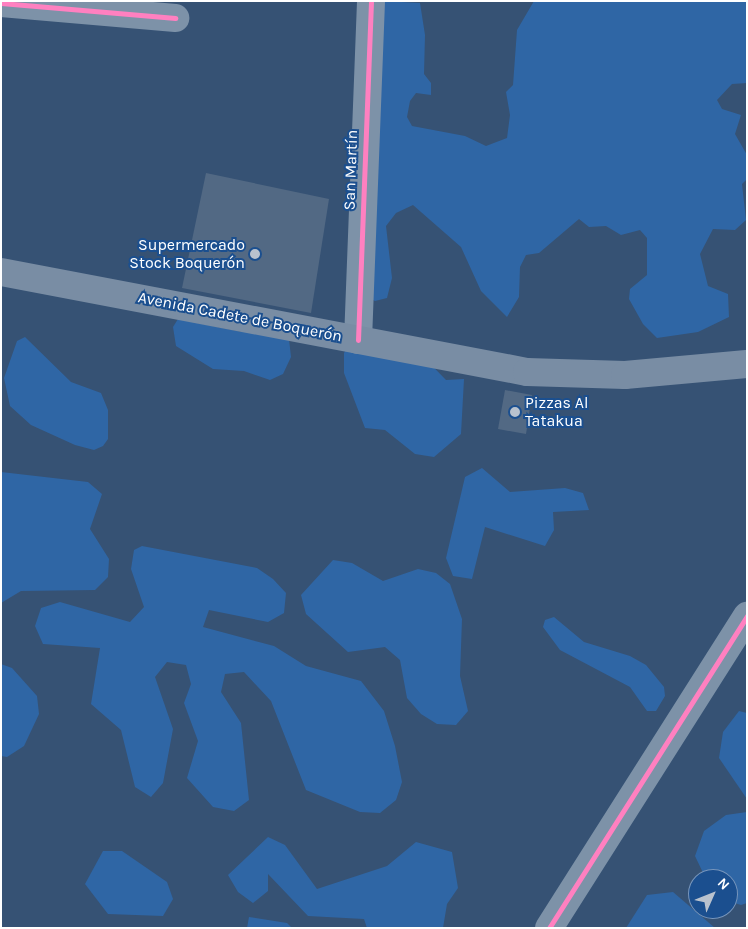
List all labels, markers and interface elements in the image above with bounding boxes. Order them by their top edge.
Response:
street label: San Martín [340,129,362,211]
place label: Supermercado Stock Boquerón [129,235,245,273]
marker: Supermercado Stock Boquerón [249,248,261,260]
street label: Avenida Cadete de Boquerón [136,288,344,346]
place label: Pizzas Al Tatakua [525,393,588,431]
marker: Pizzas Al Tatakua [509,406,521,418]
north arrow [688,869,738,919]
text: N [714,874,733,893]

